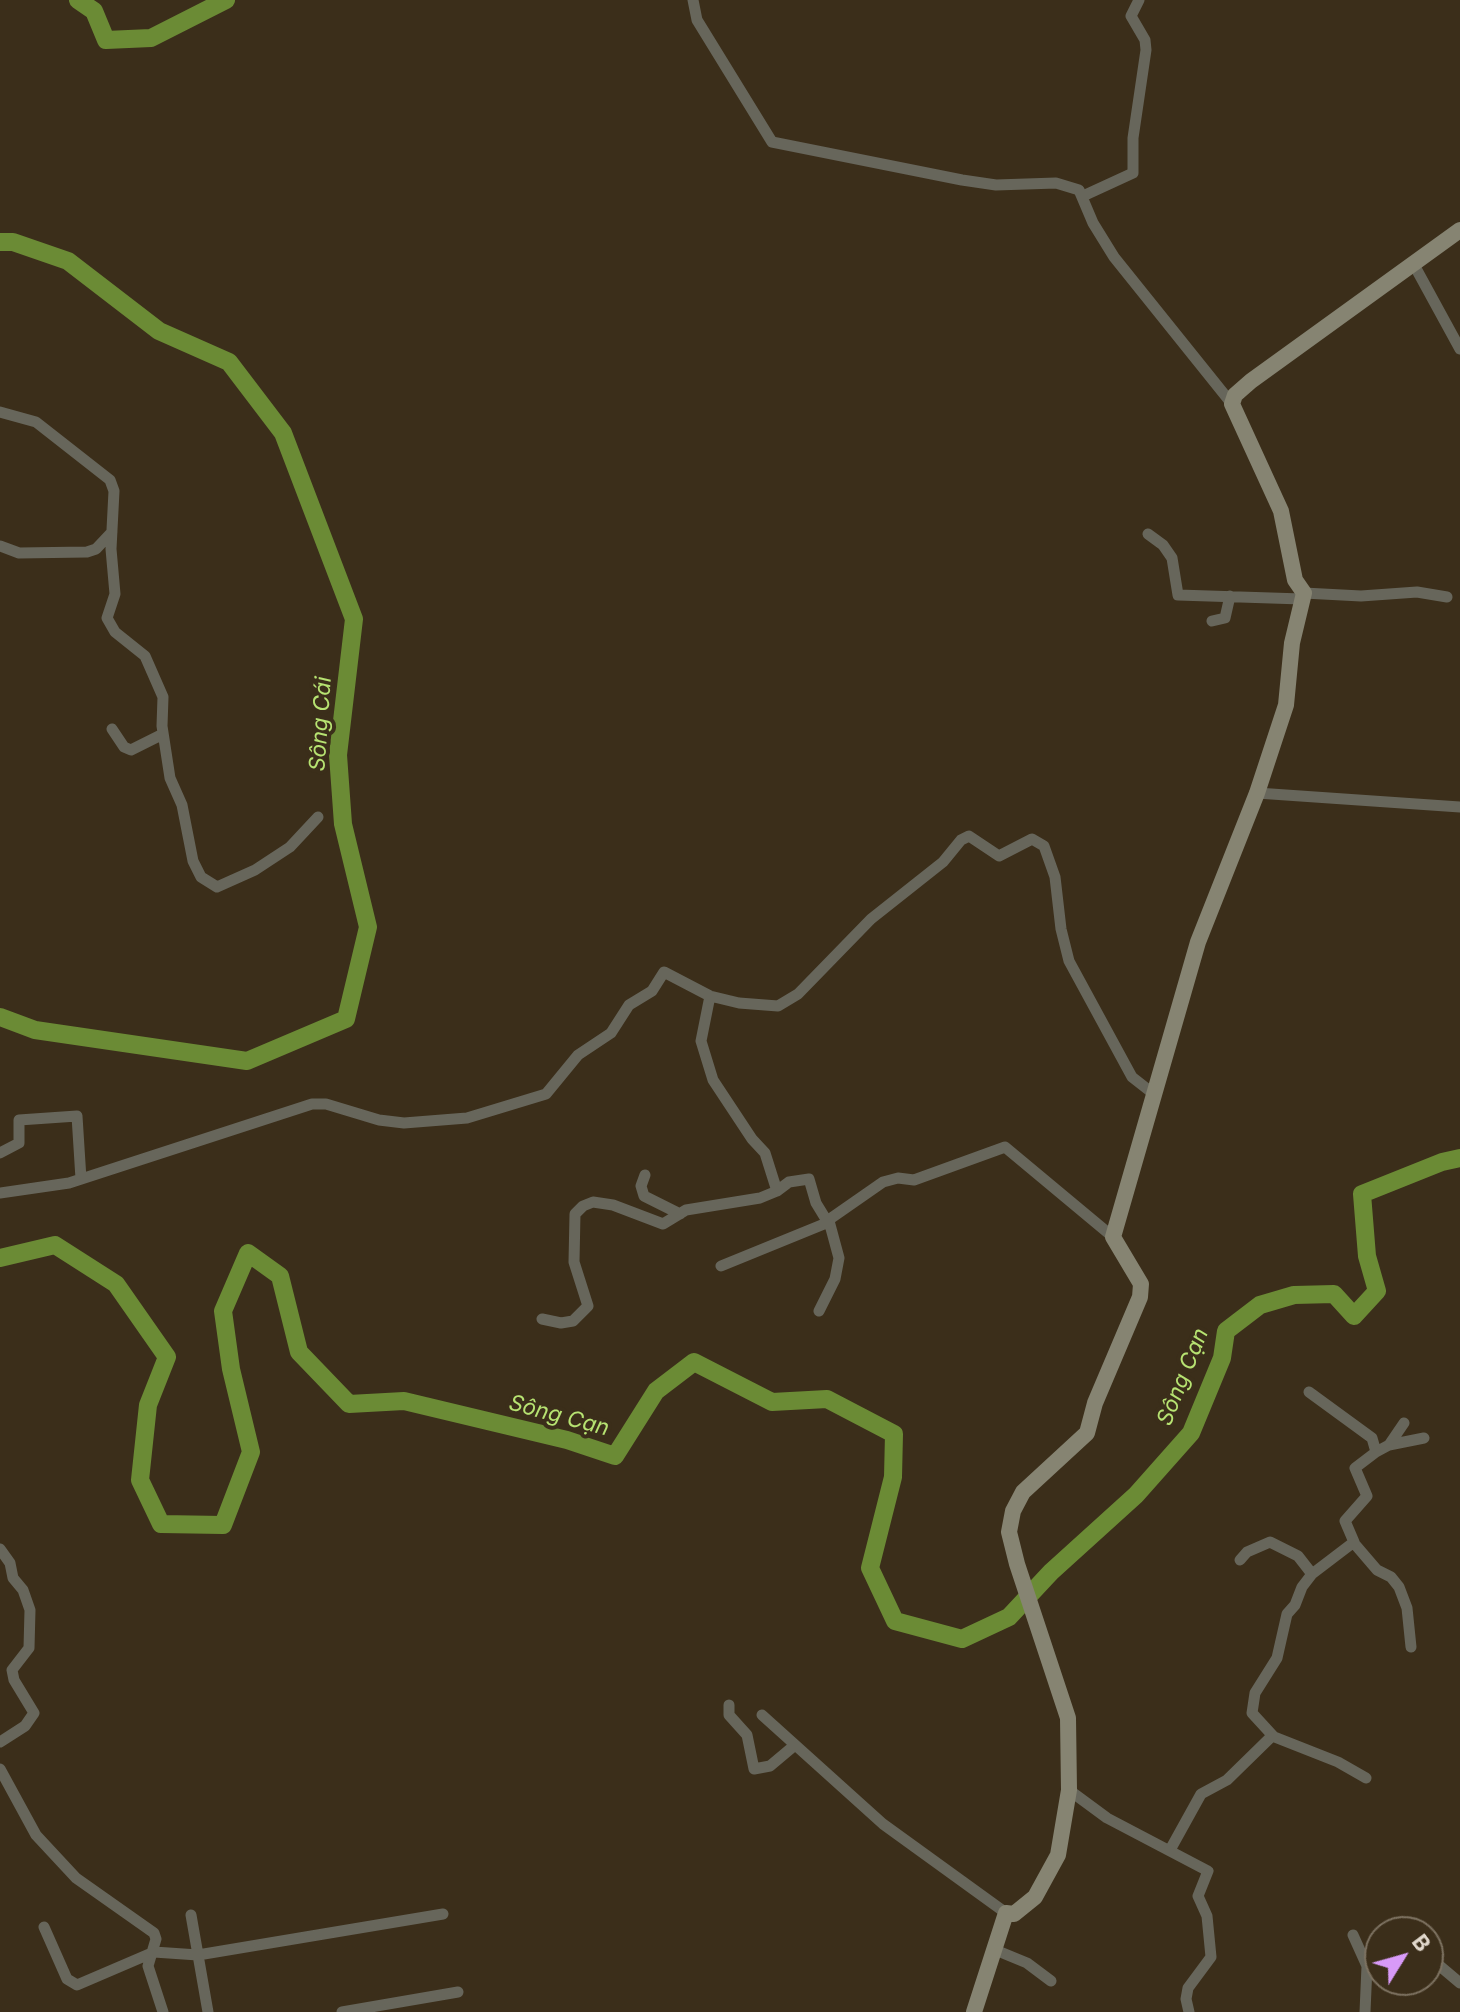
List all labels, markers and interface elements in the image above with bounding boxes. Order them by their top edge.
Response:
water label: Sông Cái [305,676,337,772]
water label: Sông Cạn [1152,1325,1214,1429]
water label: Sông Cạn [506,1390,612,1442]
north arrow [1364,1916,1444,1996]
text: B [1407,1929,1436,1956]

